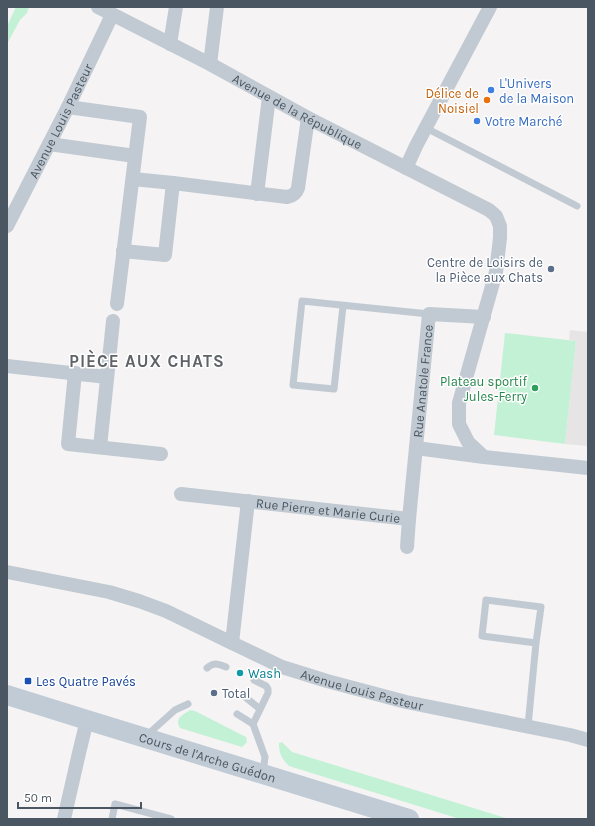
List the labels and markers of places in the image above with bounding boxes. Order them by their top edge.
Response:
place label: L'Univers de la Maison [499,76,574,106]
marker: L'Univers de la Maison [486,85,496,95]
place label: Délice de Noisiel [425,86,479,116]
marker: Délice de Noisiel [482,95,492,105]
place label: Votre Marché [485,114,563,129]
marker: Votre Marché [472,116,482,126]
place label: Centre de Loisirs de la Pièce aux Chats [427,255,543,285]
marker: Centre de Loisirs de la Pièce aux Chats [546,264,556,274]
place label: Plateau sportif Jules-Ferry [440,374,528,404]
marker: Plateau sportif Jules-Ferry [530,383,540,393]
place label: Wash [248,666,281,681]
marker: Wash [235,668,245,678]
place label: Les Quatre Pavés [36,674,136,689]
marker: Les Quatre Pavés [23,676,33,686]
place label: Total [222,686,250,701]
marker: Total [209,688,219,698]

